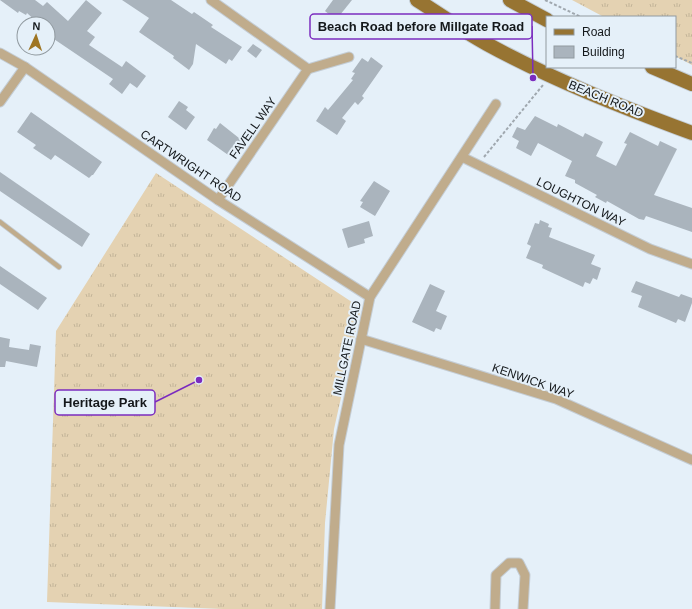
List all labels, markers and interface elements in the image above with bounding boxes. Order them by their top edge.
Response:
callout: Beach Road before Millgate Road [310,14,532,39]
north arrow [16,16,56,56]
legend [546,16,676,68]
text: Beach Road before Millgate Road [318,19,524,34]
text: N [32,20,41,32]
text: Road [582,25,611,39]
text: Building [582,45,625,59]
street label: BEACH ROAD [567,78,646,120]
street label: FAVELL WAY [227,94,279,162]
street label: CARTWRIGHT ROAD [138,127,244,205]
street label: LOUGHTON WAY [534,174,628,230]
street label: MILLGATE ROAD [330,299,364,397]
street label: KENWICK WAY [490,360,576,402]
callout: Heritage Park [55,390,155,415]
text: Heritage Park [63,395,148,410]

